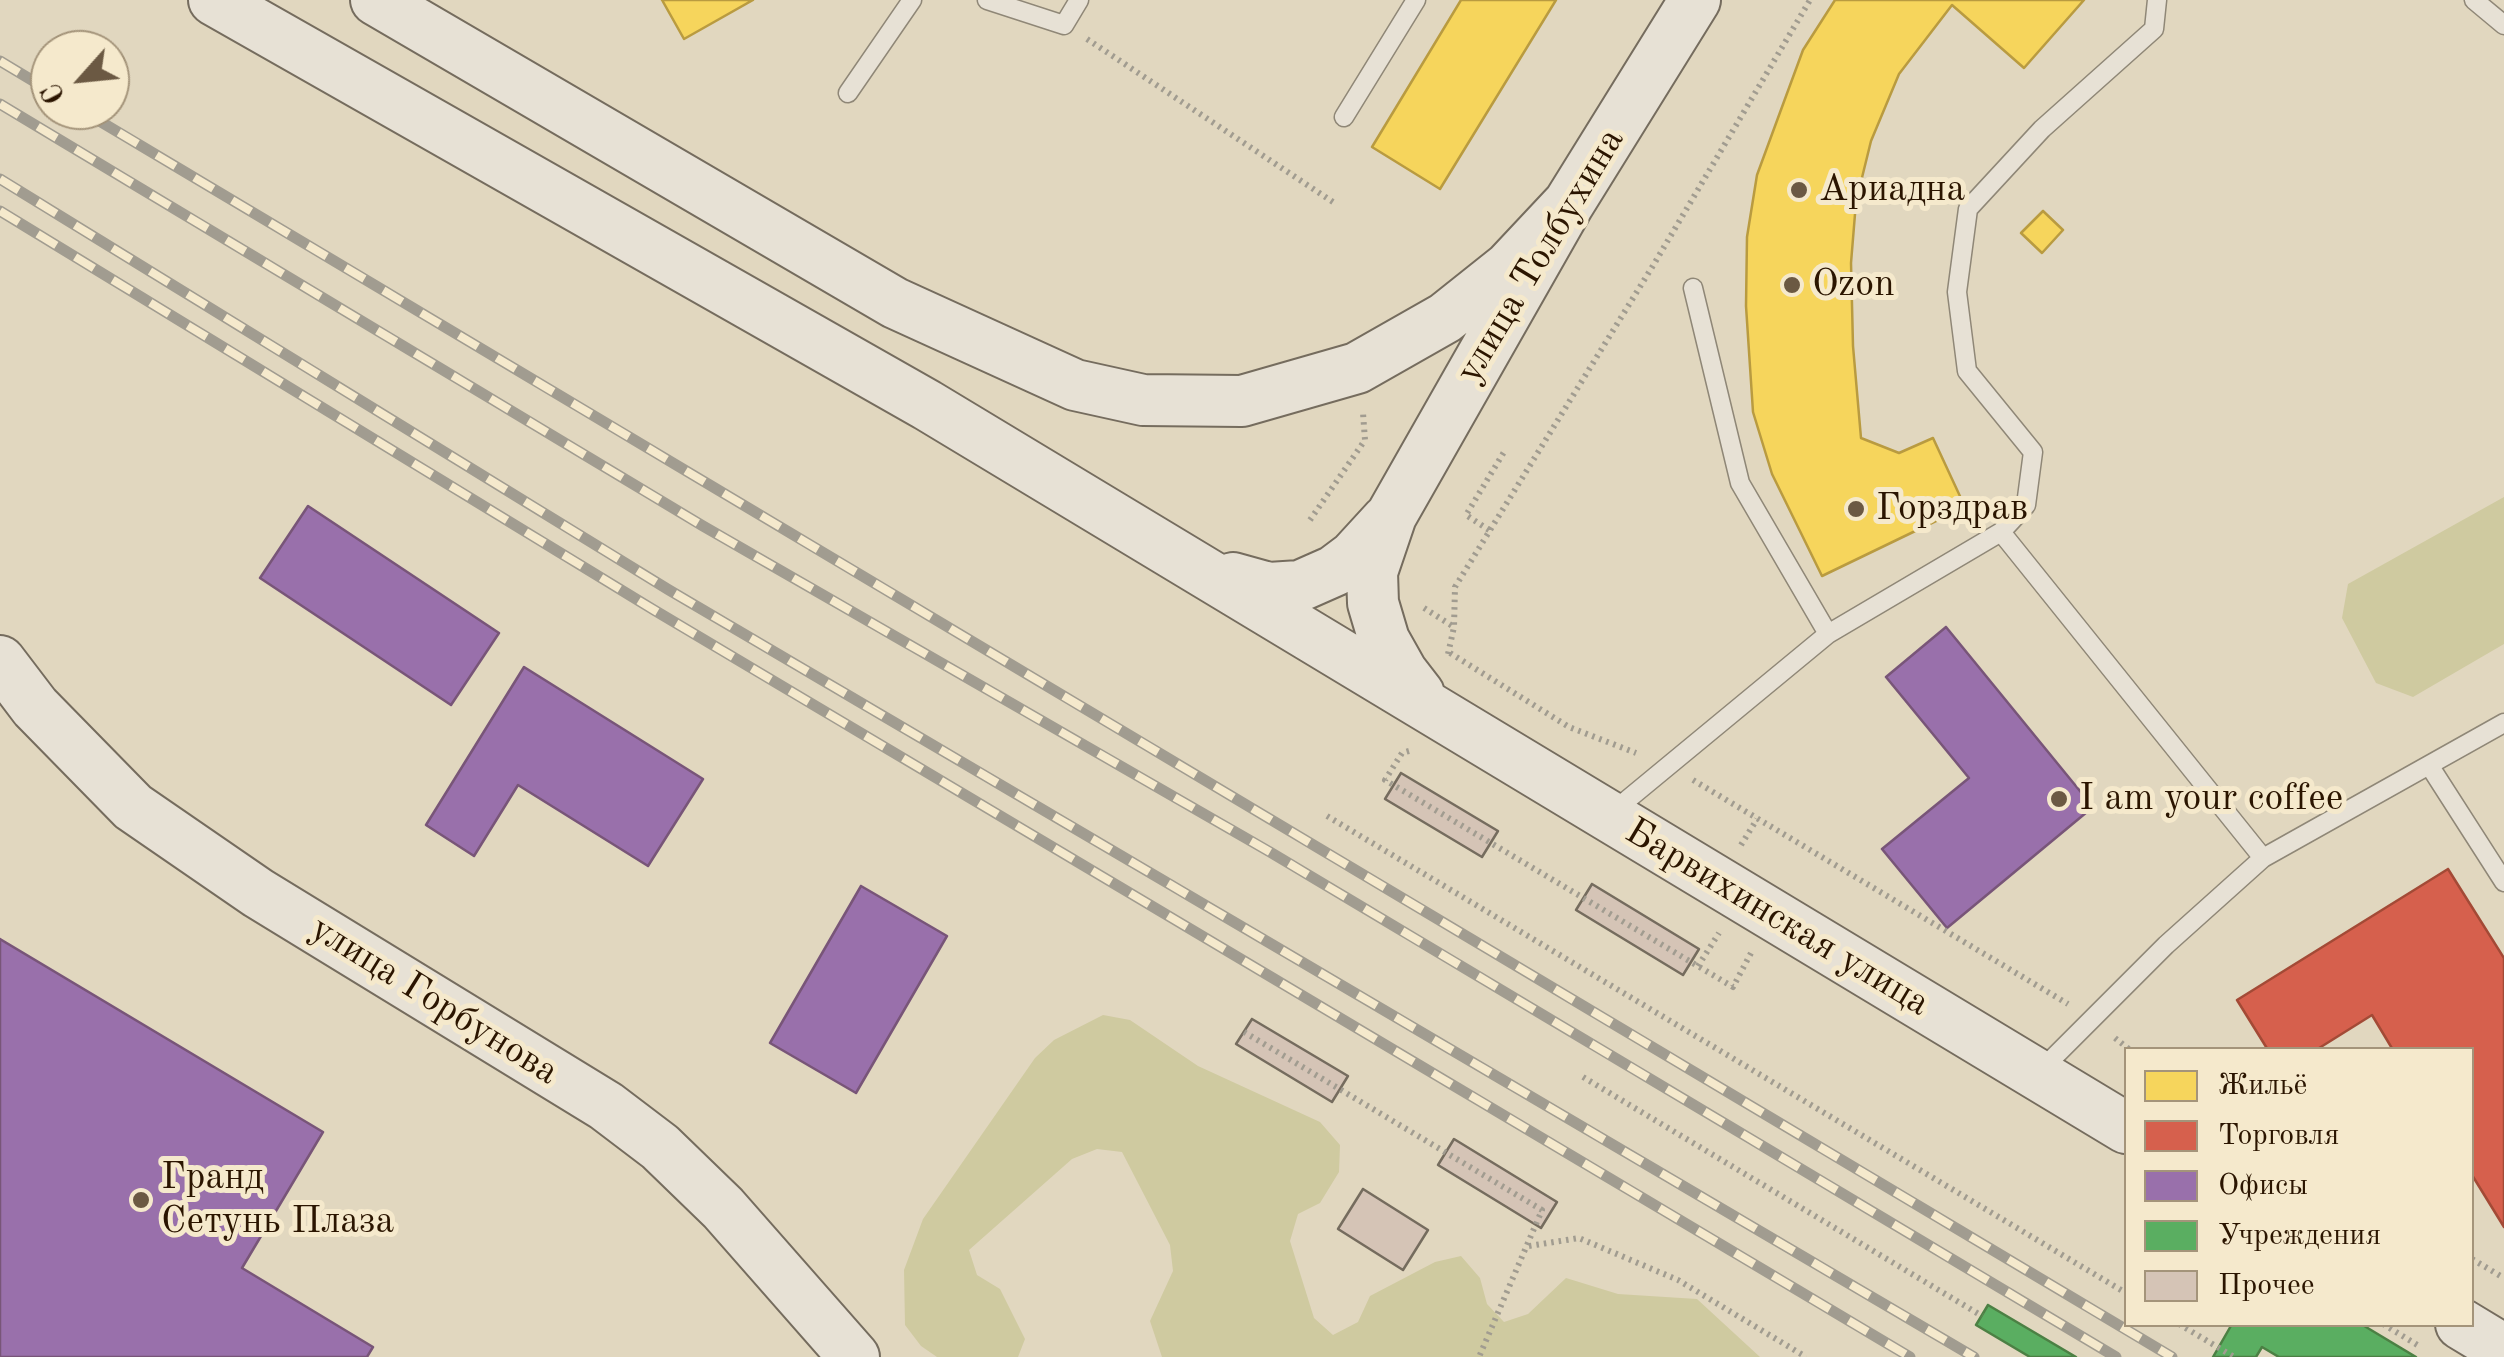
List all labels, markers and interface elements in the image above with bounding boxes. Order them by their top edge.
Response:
north arrow [30,30,130,130]
text: С [38,78,72,107]
street label: улица Толбухина [1447,120,1635,392]
place label: Ариадна [1819,167,1965,213]
marker: Ариадна [1788,179,1810,201]
place label: Ozon [1812,262,1895,308]
marker: Ozon [1781,274,1803,296]
place label: Горздрав [1876,486,2028,532]
marker: Горздрав [1845,498,1867,520]
place label: I am your coffee [2079,776,2343,822]
marker: I am your coffee [2048,788,2070,810]
street label: Барвихинская улица [1616,809,1938,1027]
street label: улица Горбунова [301,906,567,1096]
legend [2124,1047,2474,1327]
text: Жильё [2218,1071,2307,1101]
text: Торговля [2218,1121,2339,1151]
place label: Гранд Сетунь Плаза [161,1155,394,1244]
text: Офисы [2218,1171,2308,1201]
marker: Гранд Сетунь Плаза [130,1189,152,1211]
text: Учреждения [2218,1221,2381,1251]
text: Прочее [2218,1271,2315,1301]

